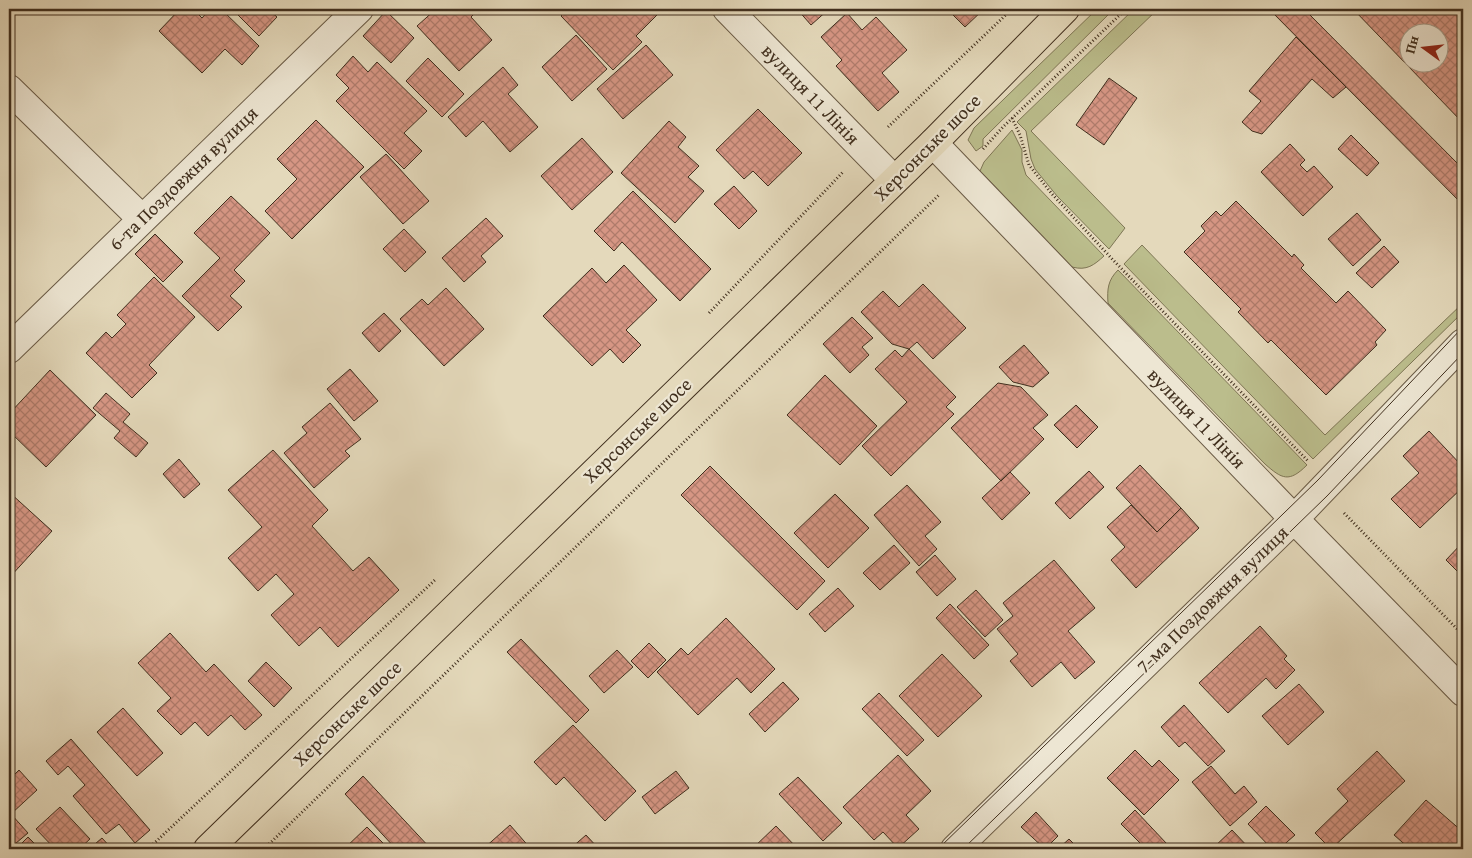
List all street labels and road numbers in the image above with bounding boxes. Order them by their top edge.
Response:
street label: вулиця 11 Лінія [755,37,867,151]
street label: Херсонське шосе [867,87,987,207]
street label: 6-та Поздовжня вулиця [102,99,264,257]
street label: вулиця 11 Лінія [1141,361,1253,475]
street label: Херсонське шосе [576,371,698,489]
street label: 7-ма Поздовжня вулиця [1130,519,1295,679]
street label: Херсонське шосе [286,654,408,772]

